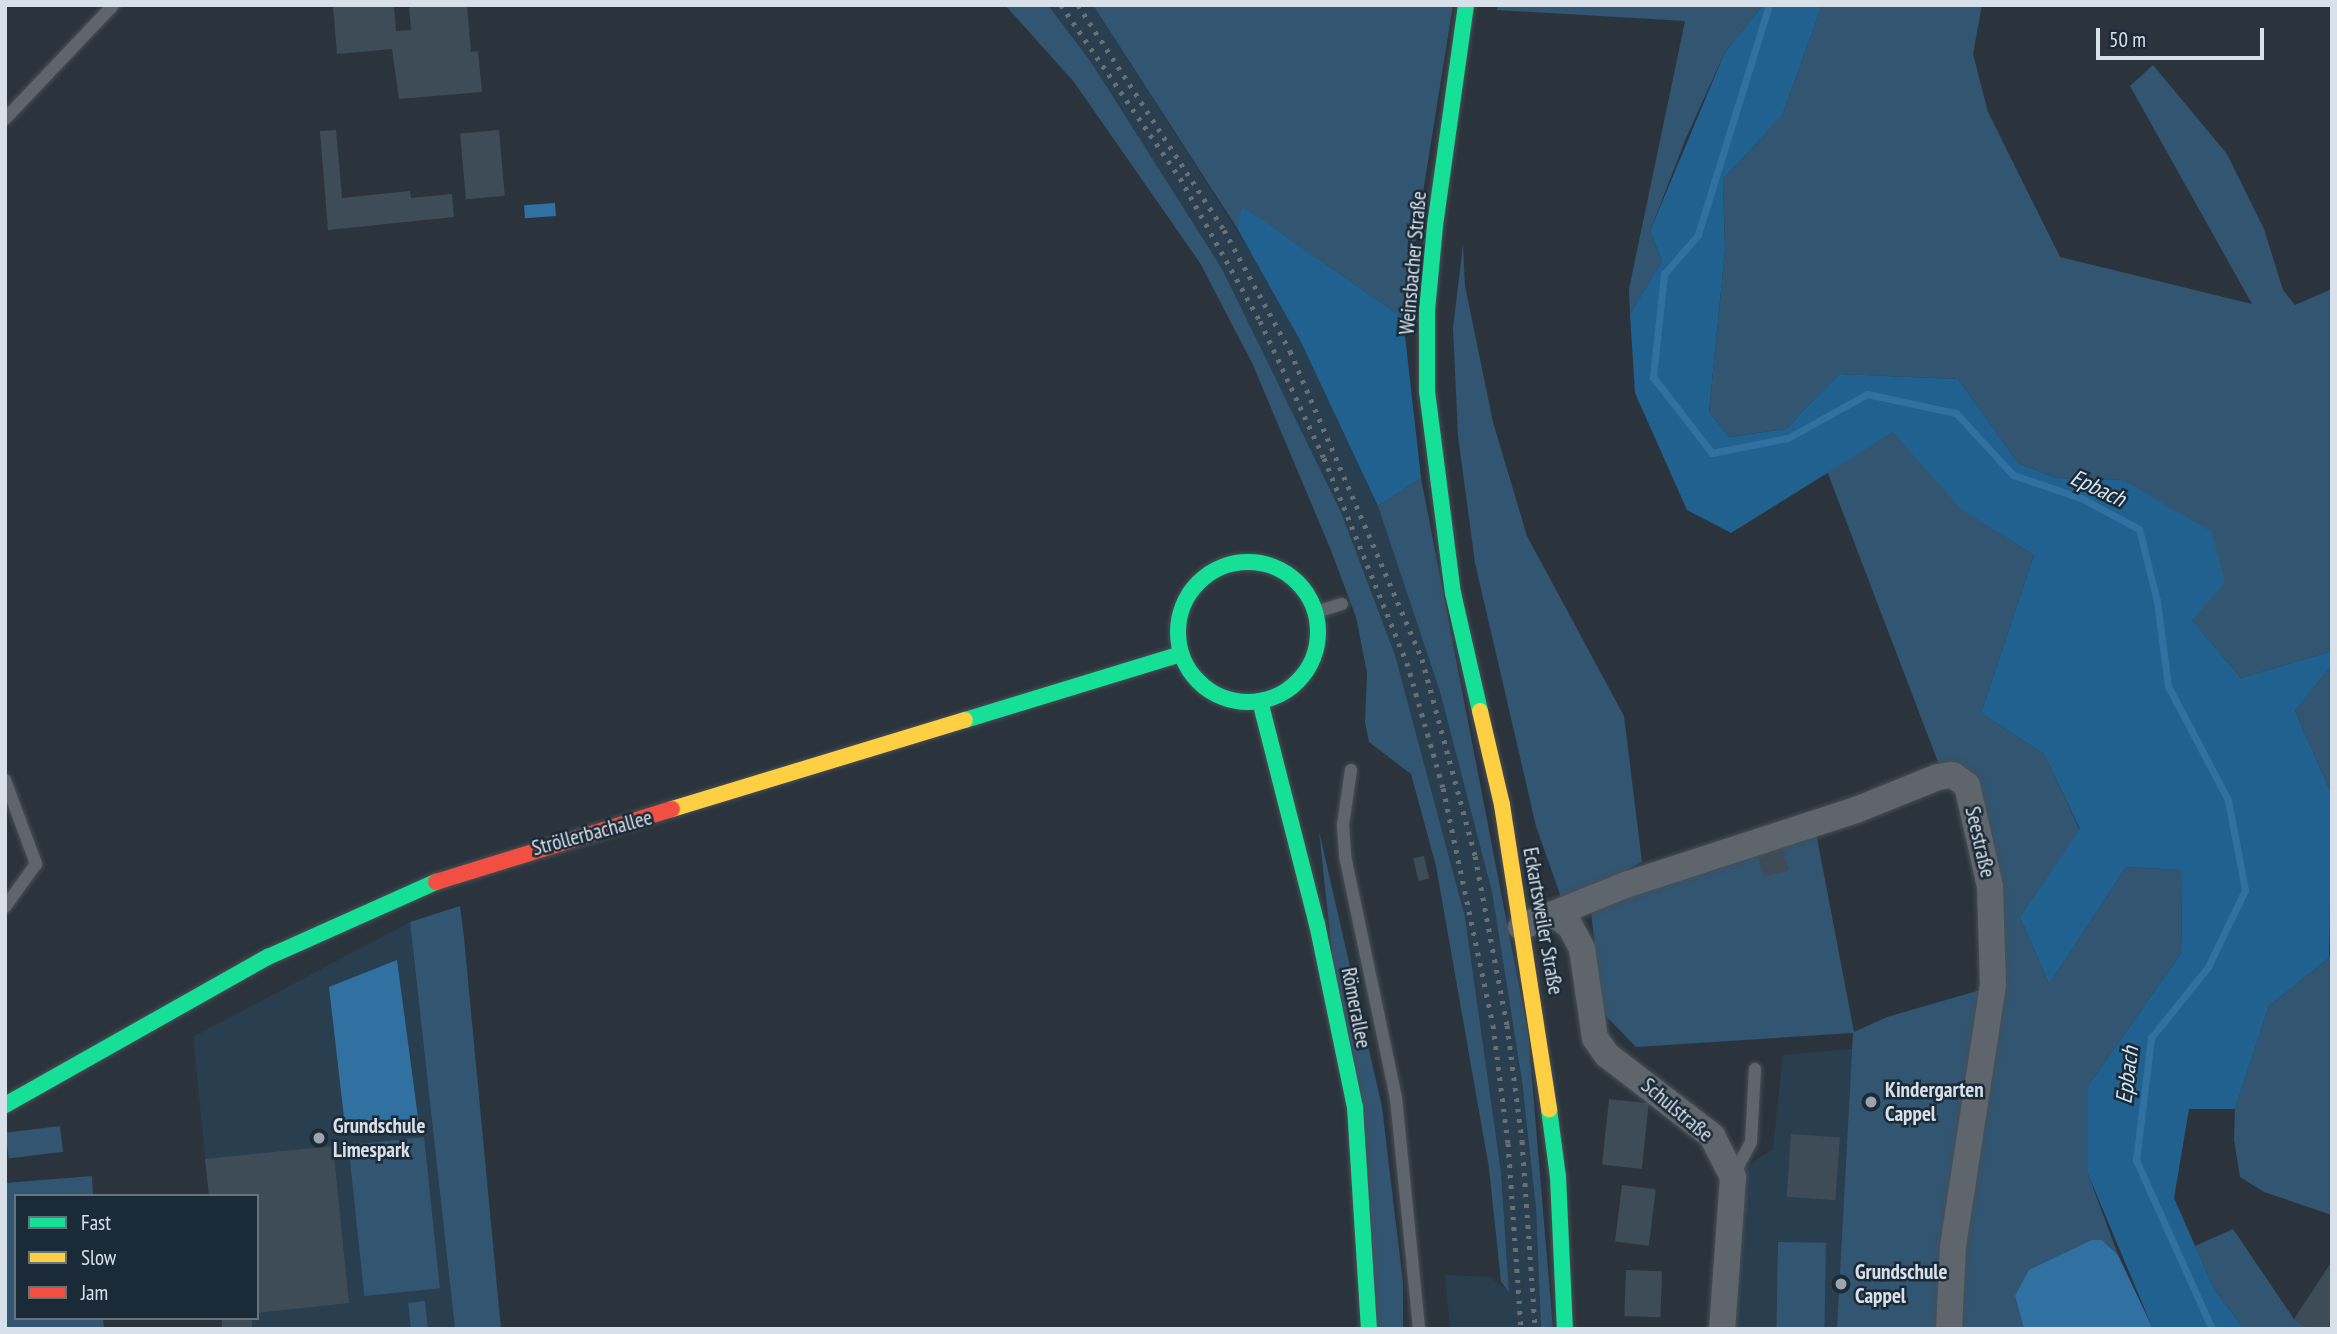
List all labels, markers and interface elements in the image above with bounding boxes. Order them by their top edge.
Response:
scale bar [2099,14,2267,58]
text: 50 m [2109,26,2146,53]
street label: Weinsbacher Straße [1394,190,1432,336]
water label: Epbach [2066,463,2130,513]
street label: Seestraße [1960,804,2000,880]
street label: Ströllerbachallee [529,805,655,861]
street label: Eckartsweiler Straße [1518,845,1568,997]
street label: Römerallee [1336,965,1376,1051]
water label: Epbach [2110,1045,2144,1105]
street label: Schulstraße [1636,1073,1718,1147]
place label: Kindergarten Cappel [1885,1077,1984,1127]
marker: Kindergarten Cappel [1863,1094,1879,1110]
place label: Grundschule Limespark [333,1113,425,1163]
marker: Grundschule Limespark [311,1130,327,1146]
legend [14,1194,259,1320]
text: Fast [81,1209,111,1236]
text: Slow [81,1244,116,1271]
place label: Grundschule Cappel [1855,1259,1947,1309]
marker: Grundschule Cappel [1833,1276,1849,1292]
text: Jam [81,1279,108,1306]

